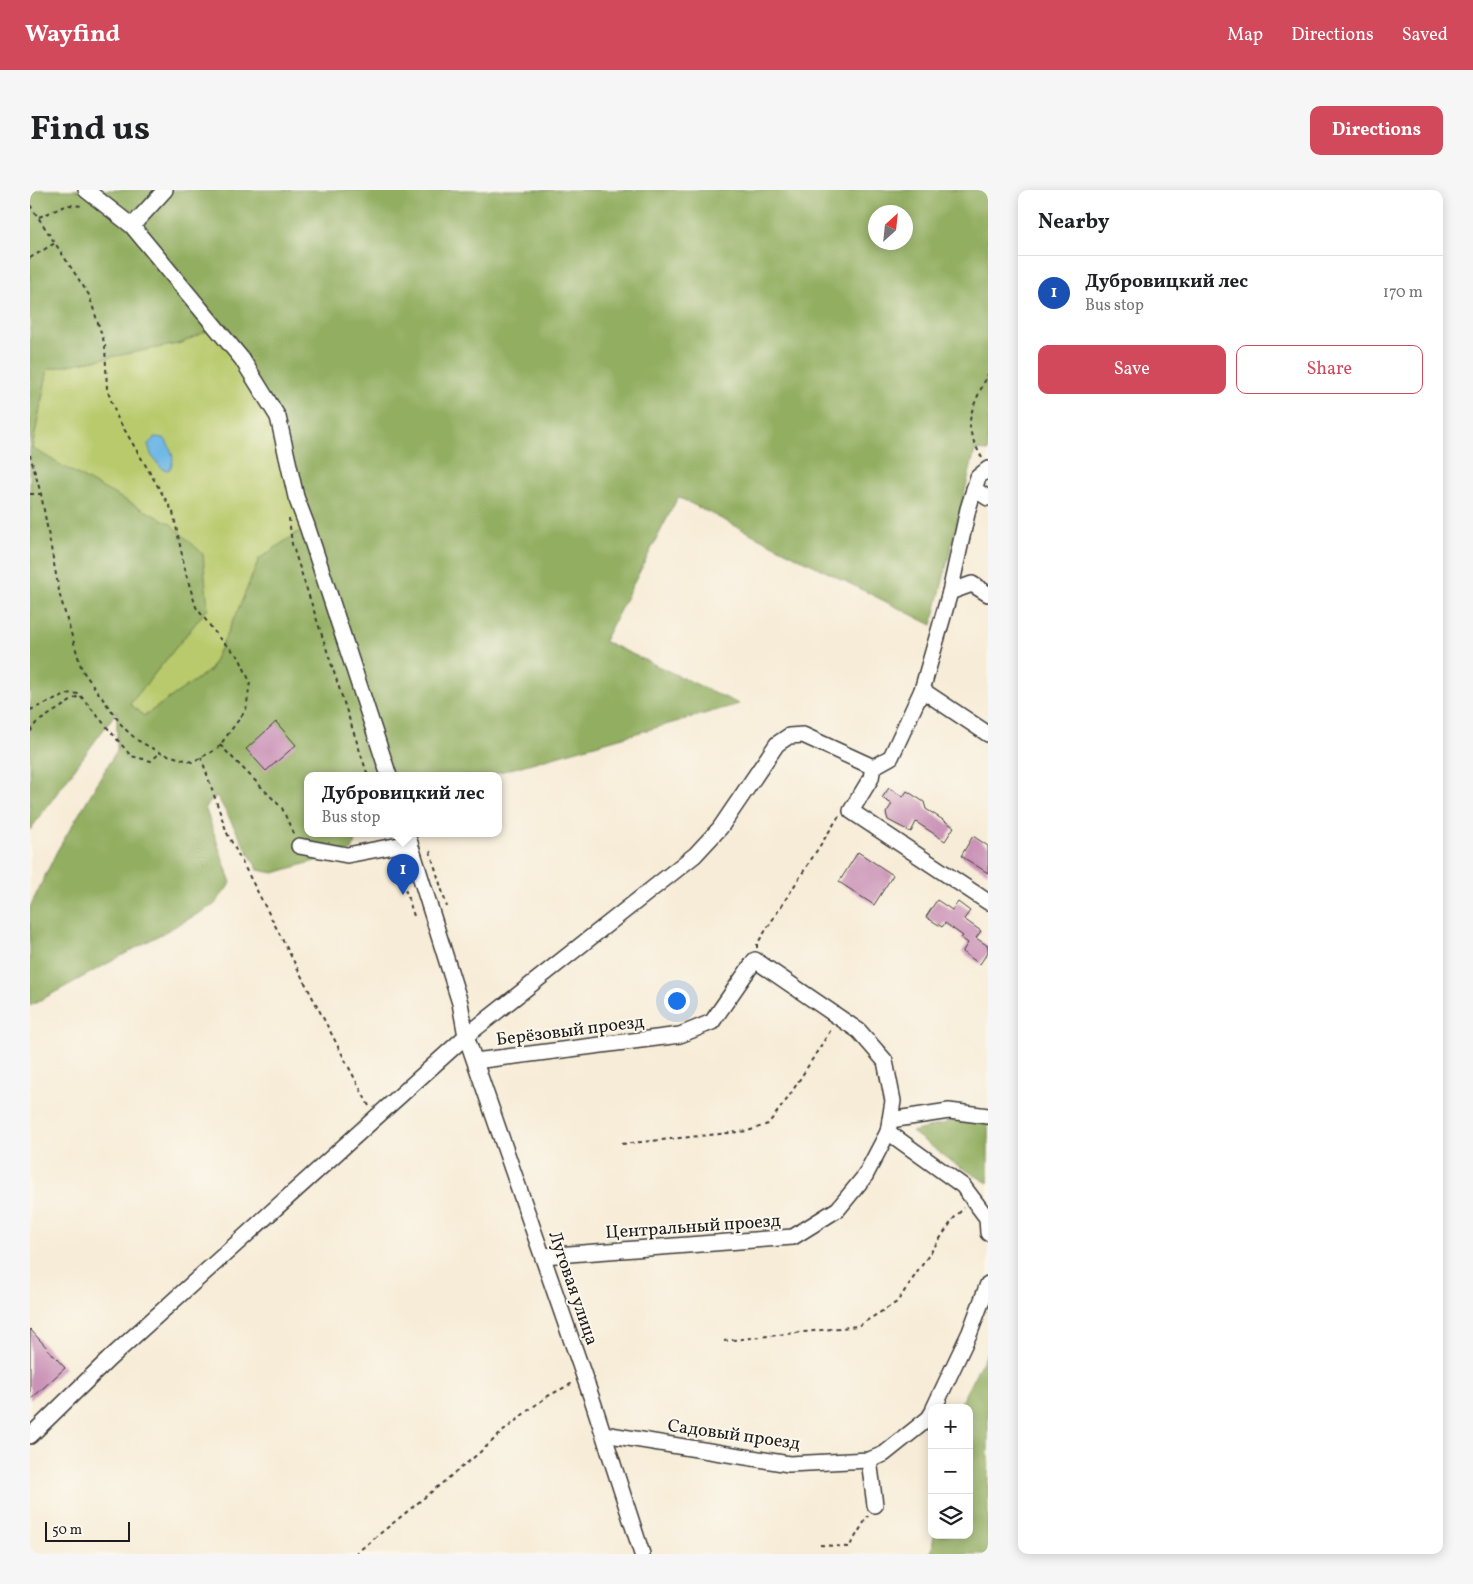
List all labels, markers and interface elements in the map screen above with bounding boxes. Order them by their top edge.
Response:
text: Wayfind [25,18,120,52]
text: Map [1227,23,1263,48]
text: Directions [1291,23,1374,48]
text: Saved [1402,23,1448,48]
text: Find us [30,106,150,154]
button: Directions [1310,106,1443,155]
north arrow [868,205,913,250]
text: Nearby [1038,208,1109,237]
text: Дубровицкий лес [1085,269,1248,295]
text: 1 [1051,282,1057,304]
text: 170 m [1383,282,1423,304]
text: Bus stop [1085,295,1144,317]
button: Save [1038,345,1226,394]
button: Share [1236,345,1423,394]
popup [304,772,502,837]
text: Дубровицкий лес [321,781,485,807]
text: Bus stop [321,807,380,829]
pin: 1 [387,854,419,895]
your location [664,988,690,1014]
street label: Берёзовый проезд [495,1010,646,1053]
street label: Центральный проезд [605,1209,782,1246]
street label: Луговая улица [541,1228,604,1349]
map controls [928,1404,973,1539]
button: + [928,1404,973,1449]
street label: Садовый проезд [666,1414,802,1457]
button: − [928,1449,973,1494]
button: layers [928,1494,973,1539]
scale bar [45,1519,130,1542]
text: 50 m [52,1521,82,1540]

